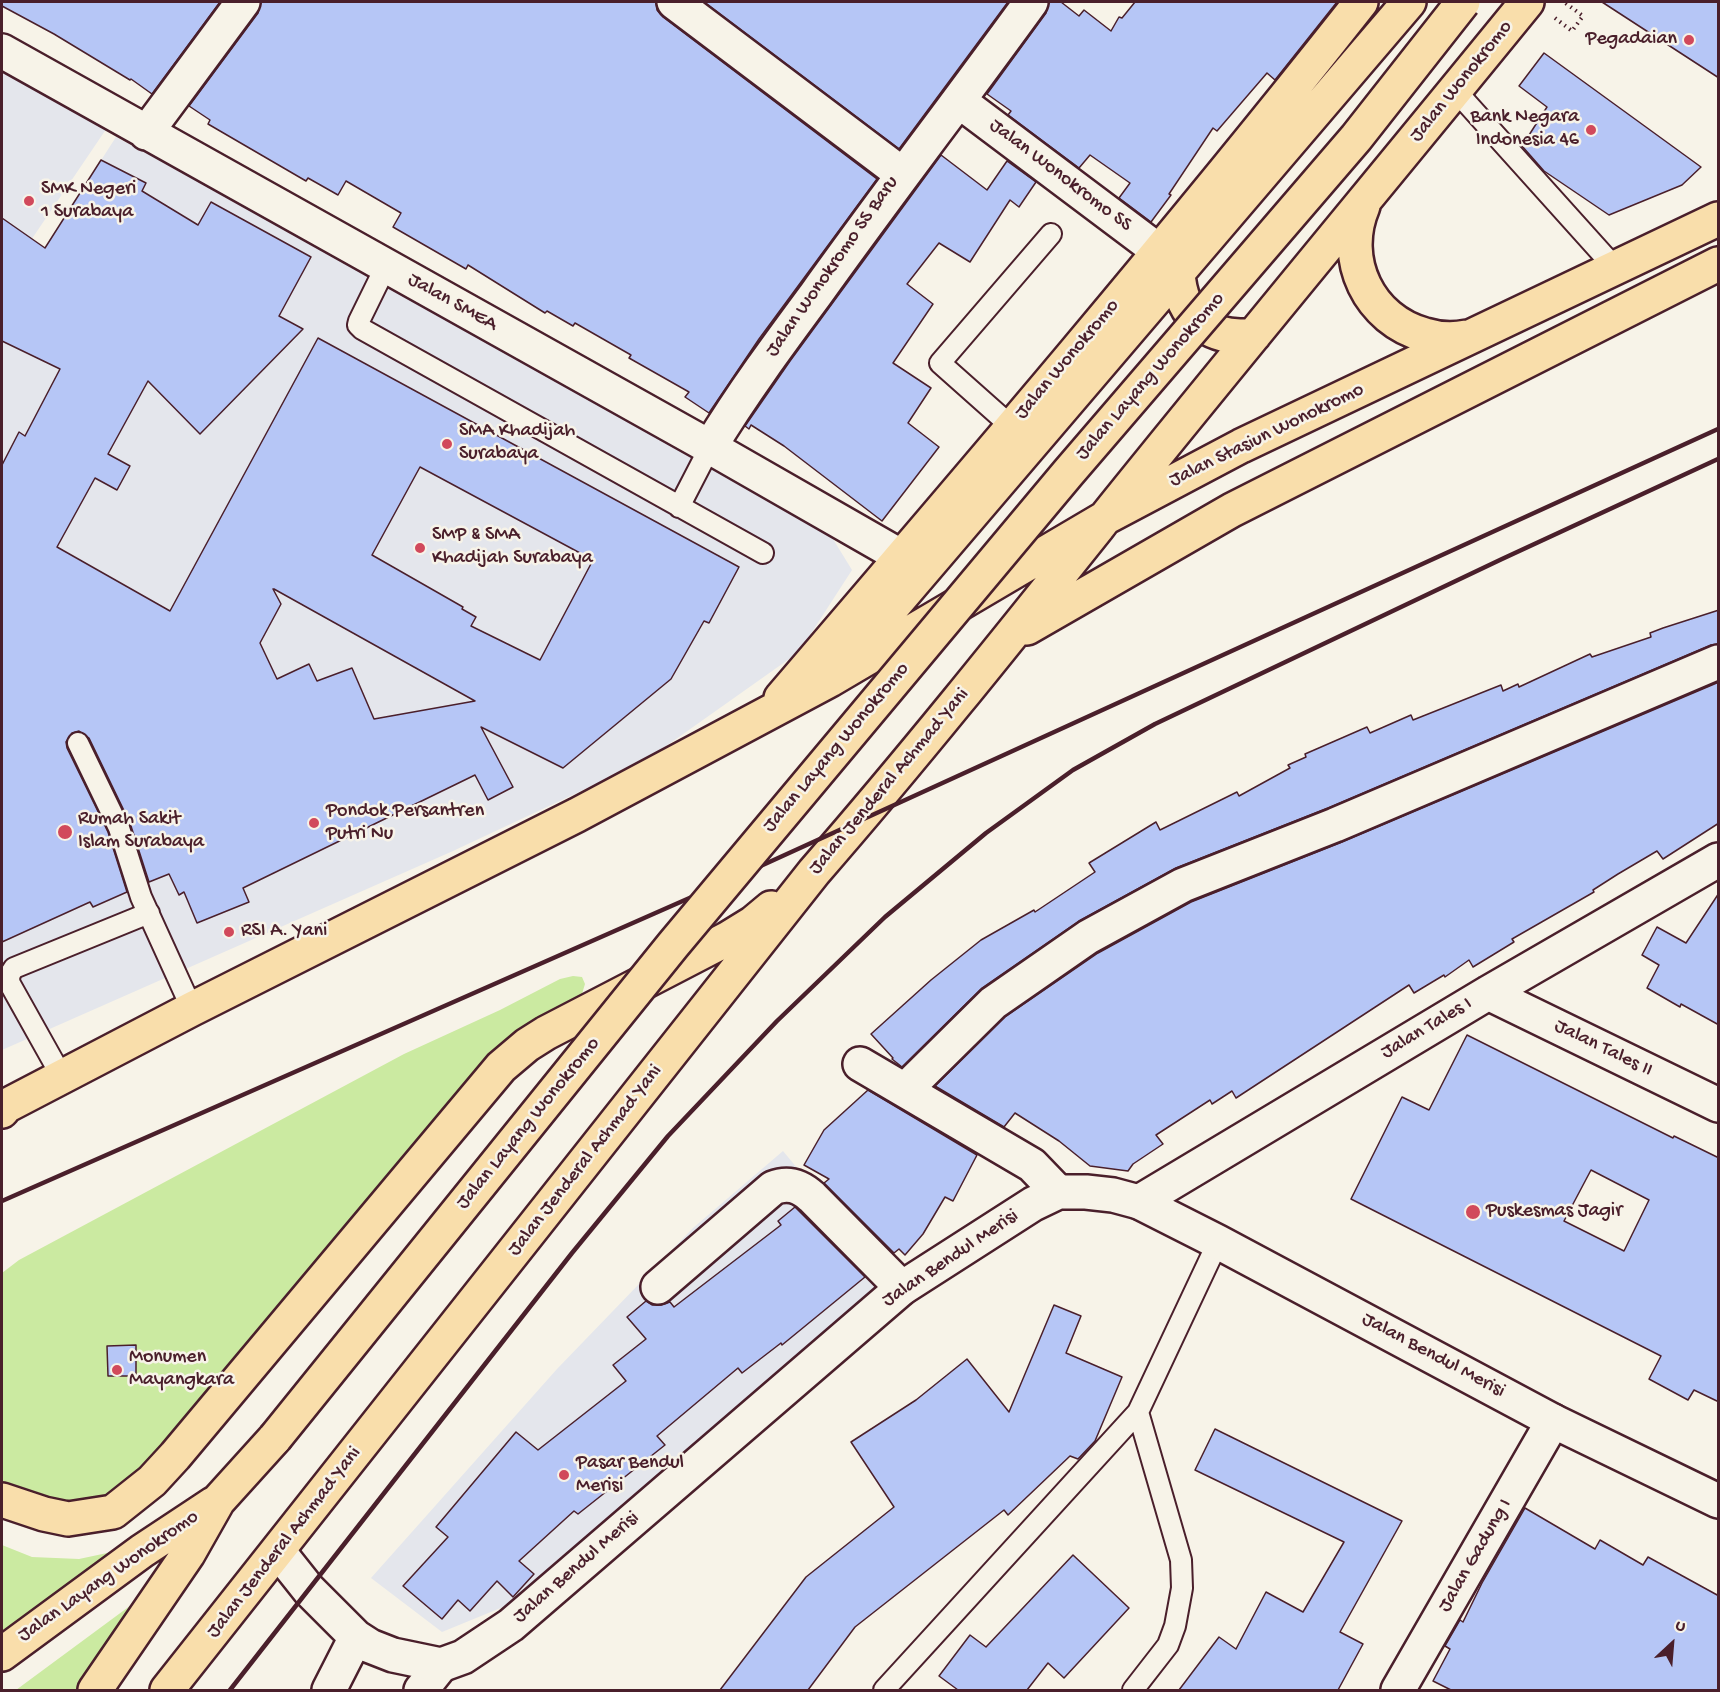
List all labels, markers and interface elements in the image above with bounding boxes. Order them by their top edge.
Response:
street label: Jalan Wonokromo [1406,16,1518,148]
place label: Pegadaian [1585,28,1677,52]
marker: Pegadaian [1682,33,1696,47]
place label: Bank Negara Indonesia 46 [1470,106,1579,153]
street label: Jalan Wonokromo SS [984,114,1136,238]
marker: Bank Negara Indonesia 46 [1584,123,1598,137]
street label: Jalan Wonokromo SS Baru [761,172,905,362]
place label: SMK Negeri 1 Surabaya [41,178,136,225]
marker: SMK Negeri 1 Surabaya [22,194,36,208]
street label: Jalan SMEA [403,269,501,337]
street label: Jalan Layang Wonokromo [1072,288,1230,466]
street label: Jalan Wonokromo [1011,295,1125,425]
street label: Jalan Stasiun Wonokromo [1166,378,1368,494]
place label: SMA Khadijah Surabaya [459,420,575,467]
marker: SMA Khadijah Surabaya [440,437,454,451]
place label: SMP & SMA Khadijah Surabaya [432,524,593,571]
marker: SMP & SMA Khadijah Surabaya [413,541,427,555]
street label: Jalan Layang Wonokromo [759,658,915,838]
street label: Jalan Jenderal Achmad Yani [805,684,975,880]
place label: Pondok Persantren Putri Nu [326,800,484,847]
place label: Rumah Sakit Islam Surabaya [78,808,204,855]
marker: Pondok Persantren Putri Nu [307,816,321,830]
marker: Rumah Sakit Islam Surabaya [56,823,74,841]
place label: RSI A. Yani [241,920,327,944]
marker: RSI A. Yani [222,925,236,939]
street label: Jalan Tales I [1377,992,1477,1066]
street label: Jalan Tales II [1550,1015,1656,1083]
street label: Jalan Layang Wonokromo [452,1033,606,1215]
street label: Jalan Jenderal Achmad Yani [504,1060,668,1262]
place label: Puskesmas Jagir [1486,1200,1622,1224]
marker: Puskesmas Jagir [1464,1203,1482,1221]
street label: Jalan Bendul Merisi [878,1205,1024,1313]
street label: Jalan Bendul Merisi [1357,1308,1509,1404]
place label: Monumen Mayangkara [129,1346,234,1393]
marker: Monumen Mayangkara [110,1363,124,1377]
street label: Jalan Jenderal Achmad Yani [203,1442,367,1644]
place label: Pasar Bendul Merisi [576,1452,684,1499]
marker: Pasar Bendul Merisi [557,1468,571,1482]
street label: Jalan Gadung I [1434,1495,1518,1617]
street label: Jalan Layang Wonokromo [14,1506,204,1648]
street label: Jalan Bendul Merisi [509,1507,645,1629]
north arrow [1642,1614,1702,1674]
text: U [1672,1617,1688,1638]

